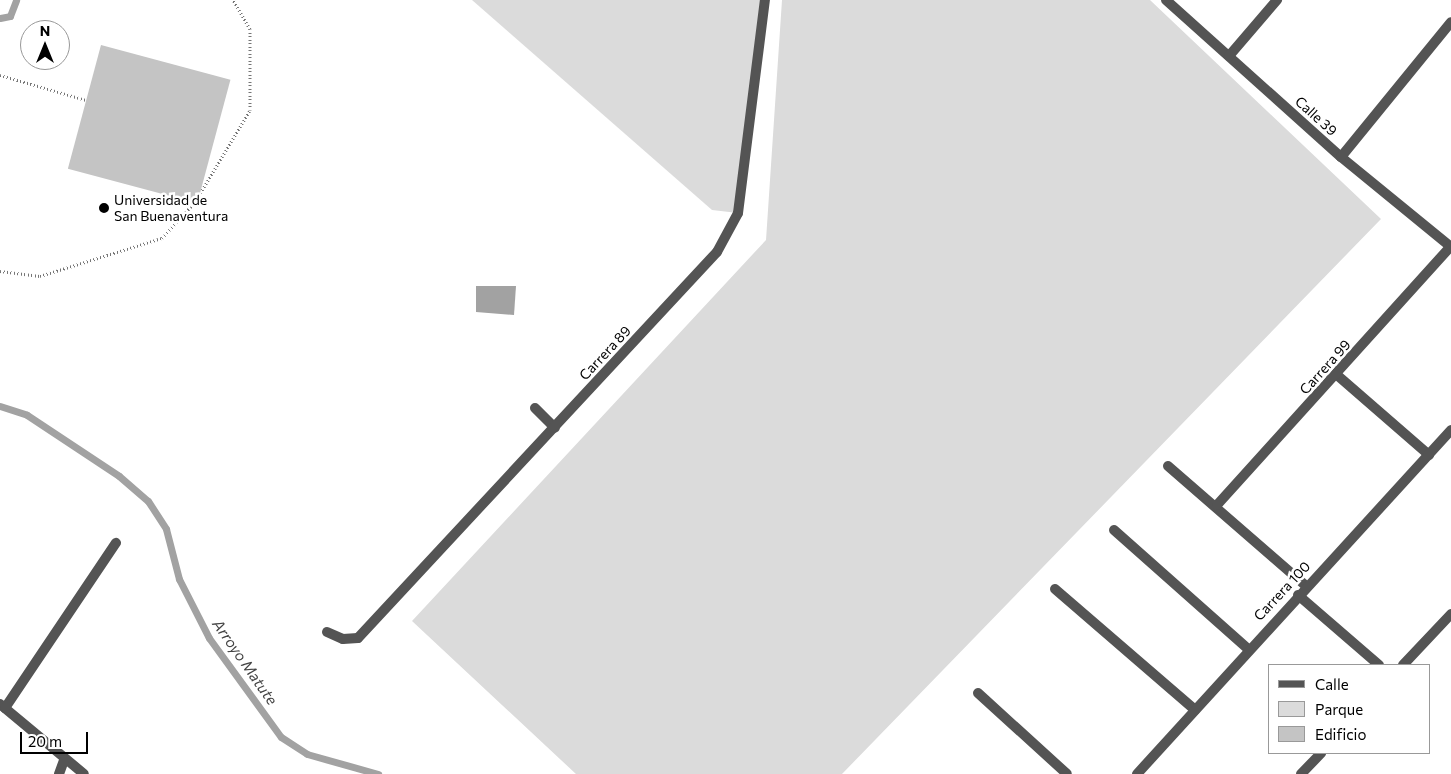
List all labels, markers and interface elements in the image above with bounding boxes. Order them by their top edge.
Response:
north arrow [20,20,70,70]
text: N [40,22,50,39]
street label: Calle 39 [1292,93,1340,139]
place label: Universidad de San Buenaventura [114,192,228,224]
marker: Universidad de San Buenaventura [98,202,110,214]
street label: Carrera 89 [576,323,634,383]
street label: Carrera 99 [1296,336,1354,398]
street label: Carrera 100 [1250,558,1314,624]
water label: Arroyo Matute [209,616,281,708]
legend [1268,664,1431,754]
text: Calle [1315,675,1349,693]
text: Parque [1315,700,1363,718]
scale bar [22,722,90,754]
text: Edificio [1315,725,1366,743]
text: 20 m [28,732,62,750]

